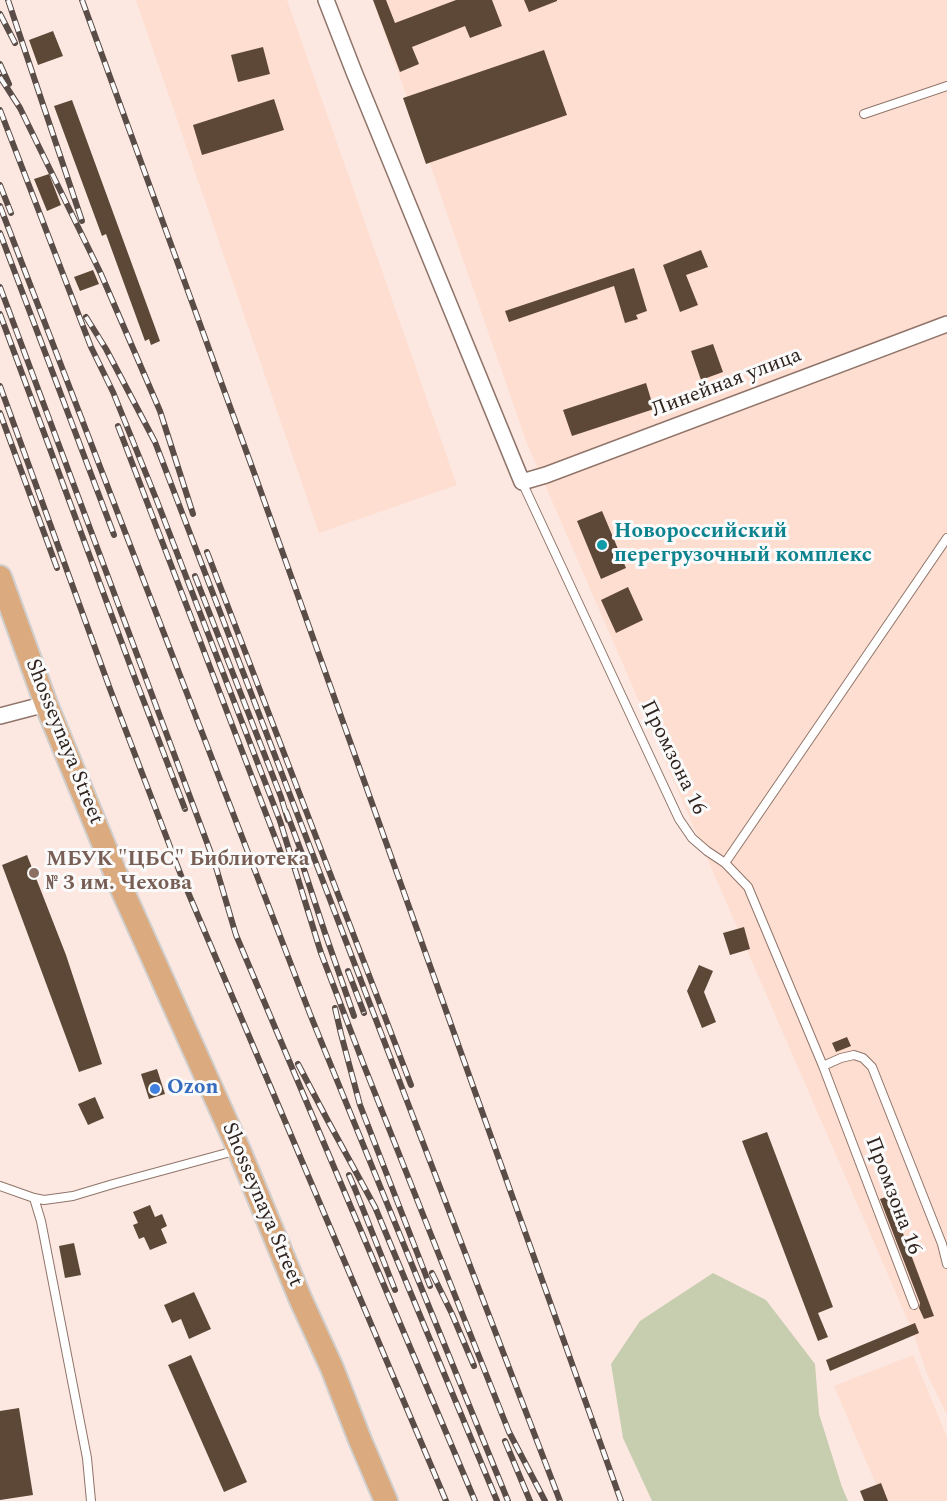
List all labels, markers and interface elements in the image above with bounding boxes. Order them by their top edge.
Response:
street label: Линейная улица [648,344,806,424]
place label: Новороссийский перегрузочный комплекс [614,520,872,570]
marker: Новороссийский перегрузочный комплекс [595,538,609,552]
street label: Shosseynaya Street [18,656,108,828]
street label: Промзона 16 [633,697,711,819]
place label: МБУК "ЦБС" Библиотека № 3 им. Чехова [46,848,310,898]
marker: МБУК "ЦБС" Библиотека № 3 им. Чехова [27,866,41,880]
place label: Ozon [167,1076,218,1102]
marker: Ozon [148,1082,162,1096]
street label: Shosseynaya Street [215,1119,307,1291]
street label: Промзона 16 [858,1134,926,1258]

